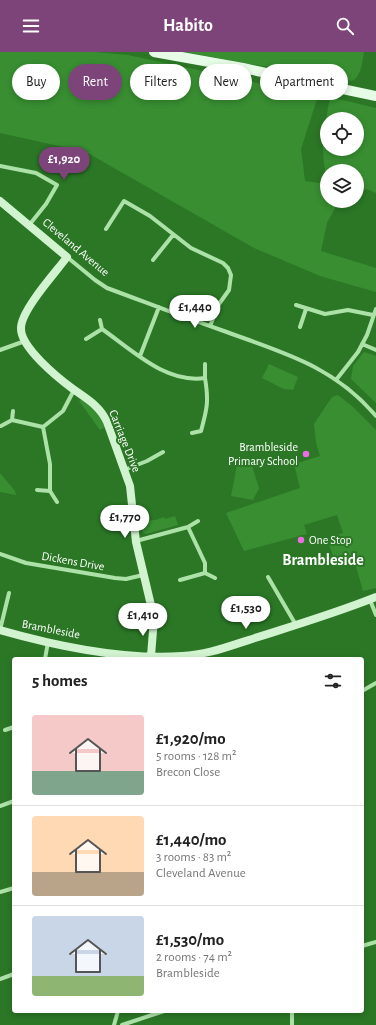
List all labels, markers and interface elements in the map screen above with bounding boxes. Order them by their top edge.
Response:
icon: menu [20,15,42,37]
icon: search [334,15,356,37]
text: Habito [163,17,213,35]
chip: Buy [12,64,60,100]
chip: Rent [68,64,122,100]
chip: Filters [130,64,191,100]
chip: New [199,64,252,100]
chip: Apartment [260,64,348,100]
map controls [320,112,364,208]
button: locate [320,112,364,156]
pin: £1,920 [31,147,97,181]
text: £1,920 [48,153,80,166]
button: layers [320,164,364,208]
street label: Cleveland Avenue [40,216,112,278]
pin: £1,440 [162,295,228,329]
text: £1,440 [178,301,212,314]
street label: Carriage Drive [107,408,143,474]
place label: Brambleside Primary School [228,441,298,468]
marker: Brambleside Primary School [301,449,311,459]
pin: £1,770 [92,505,158,539]
text: £1,770 [109,511,141,524]
place label: One Stop [309,534,352,546]
marker: One Stop [296,535,306,545]
street label: Dickens Drive [41,550,105,572]
district label: Brambleside [282,552,364,568]
pin: £1,530 [213,596,279,630]
text: £1,530 [230,602,262,615]
pin: £1,410 [110,603,176,637]
text: £1,410 [127,609,159,622]
street label: Brambleside [21,617,81,641]
icon: filters [322,670,344,692]
text: 5 homes [32,672,88,689]
text: £1,920/mo [156,730,226,747]
icon: home [64,731,112,779]
text: 5 rooms · 128 m² [156,750,237,763]
text: Brecon Close [156,766,220,779]
text: £1,440/mo [156,831,227,848]
icon: home [64,832,112,880]
text: 3 rooms · 83 m² [156,851,231,864]
text: Cleveland Avenue [156,867,246,880]
text: £1,530/mo [156,931,224,948]
icon: home [64,932,112,980]
text: 2 rooms · 74 m² [156,951,232,964]
text: Brambleside [156,967,220,980]

